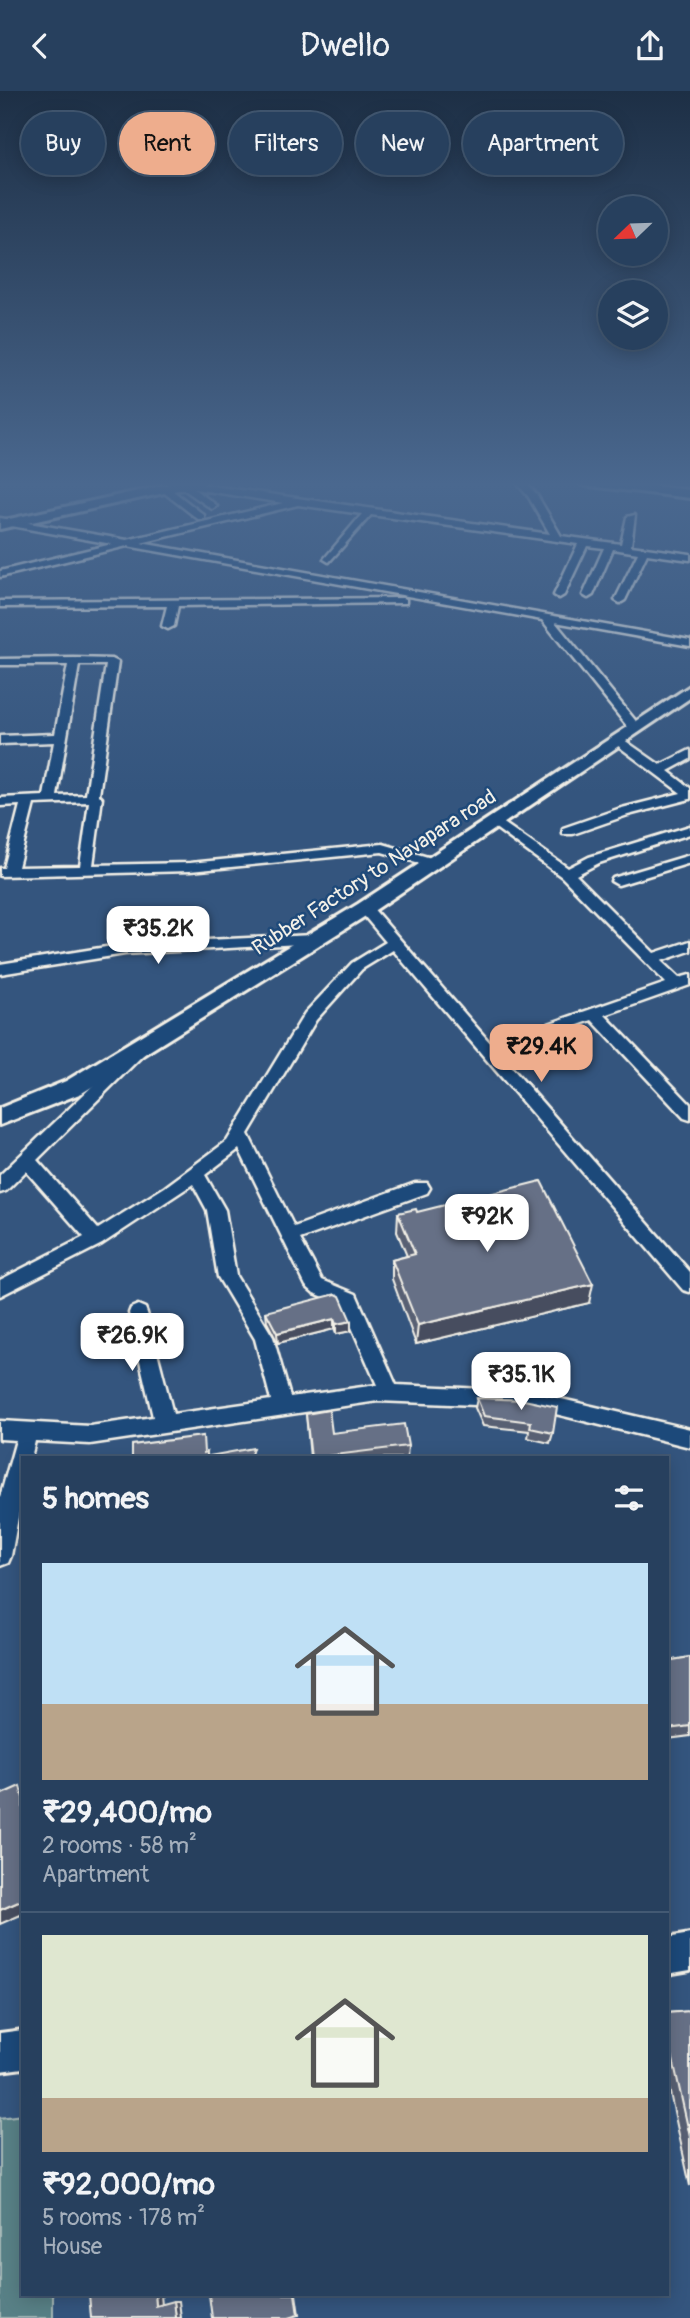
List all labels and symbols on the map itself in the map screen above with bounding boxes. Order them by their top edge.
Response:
north arrow [598,196,668,266]
street label: Rubber Factory to Navapara road [247,783,501,962]
pin: ₹35.2K [101,907,215,966]
pin: ₹29.4K [484,1025,598,1084]
pin: ₹92K [446,1195,528,1254]
pin: ₹26.9K [75,1313,189,1373]
pin: ₹35.1K [464,1353,578,1412]

